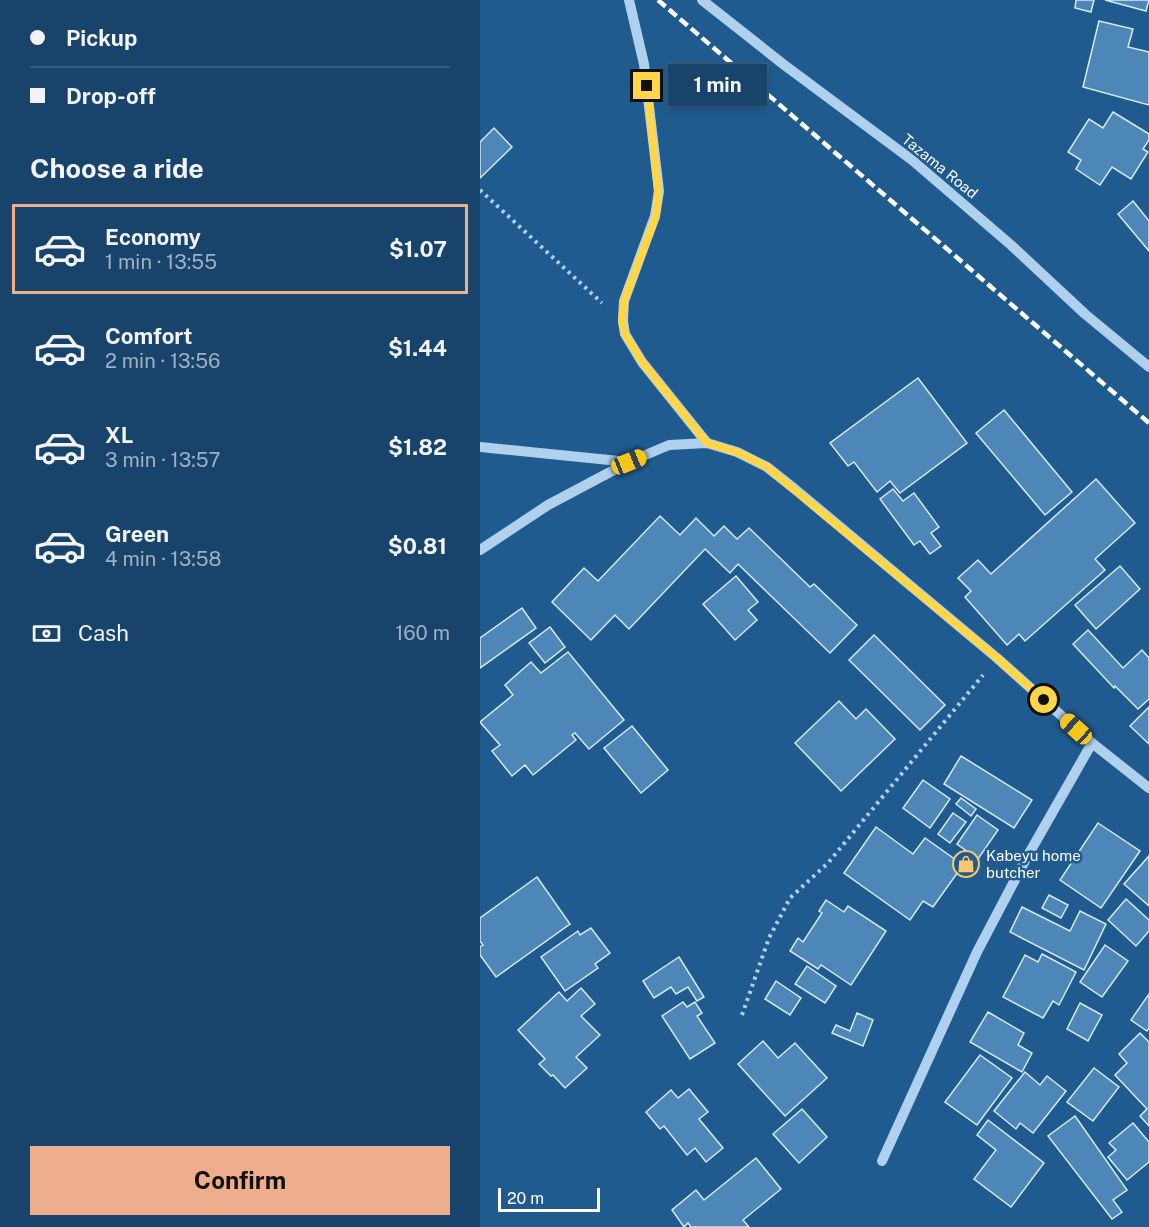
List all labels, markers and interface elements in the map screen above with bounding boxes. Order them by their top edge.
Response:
text: Pickup [66,25,137,51]
callout: 1 min [668,65,767,107]
route end [633,72,660,99]
text: 1 min [693,73,742,97]
text: Drop-off [66,83,156,109]
street label: Tazama Road [899,130,981,202]
text: Choose a ride [30,152,204,184]
icon: car [33,222,87,276]
text: Economy [105,224,201,250]
text: $1.07 [389,236,447,262]
text: 1 min · 13:55 [105,250,217,274]
icon: car [33,321,87,375]
text: Comfort [105,323,192,349]
text: $1.44 [388,335,447,361]
text: 2 min · 13:56 [105,349,220,373]
icon: car [33,420,87,474]
text: XL [105,422,133,448]
text: $1.82 [388,434,447,460]
car [609,447,649,477]
text: 3 min · 13:57 [105,448,221,472]
icon: car [33,519,87,573]
text: Green [105,521,169,547]
text: $0.81 [388,533,447,559]
text: 4 min · 13:58 [105,547,222,571]
icon: cash [30,617,63,650]
text: Cash [78,620,129,646]
text: 160 m [395,621,450,645]
route start [1030,686,1057,713]
car [1057,710,1095,748]
place label: Kabeyu home butcher [986,847,1081,881]
shop icon: Kabeyu home butcher [951,849,981,879]
button: Confirm [30,1146,450,1215]
scale bar [498,1185,600,1212]
text: 20 m [507,1189,544,1208]

